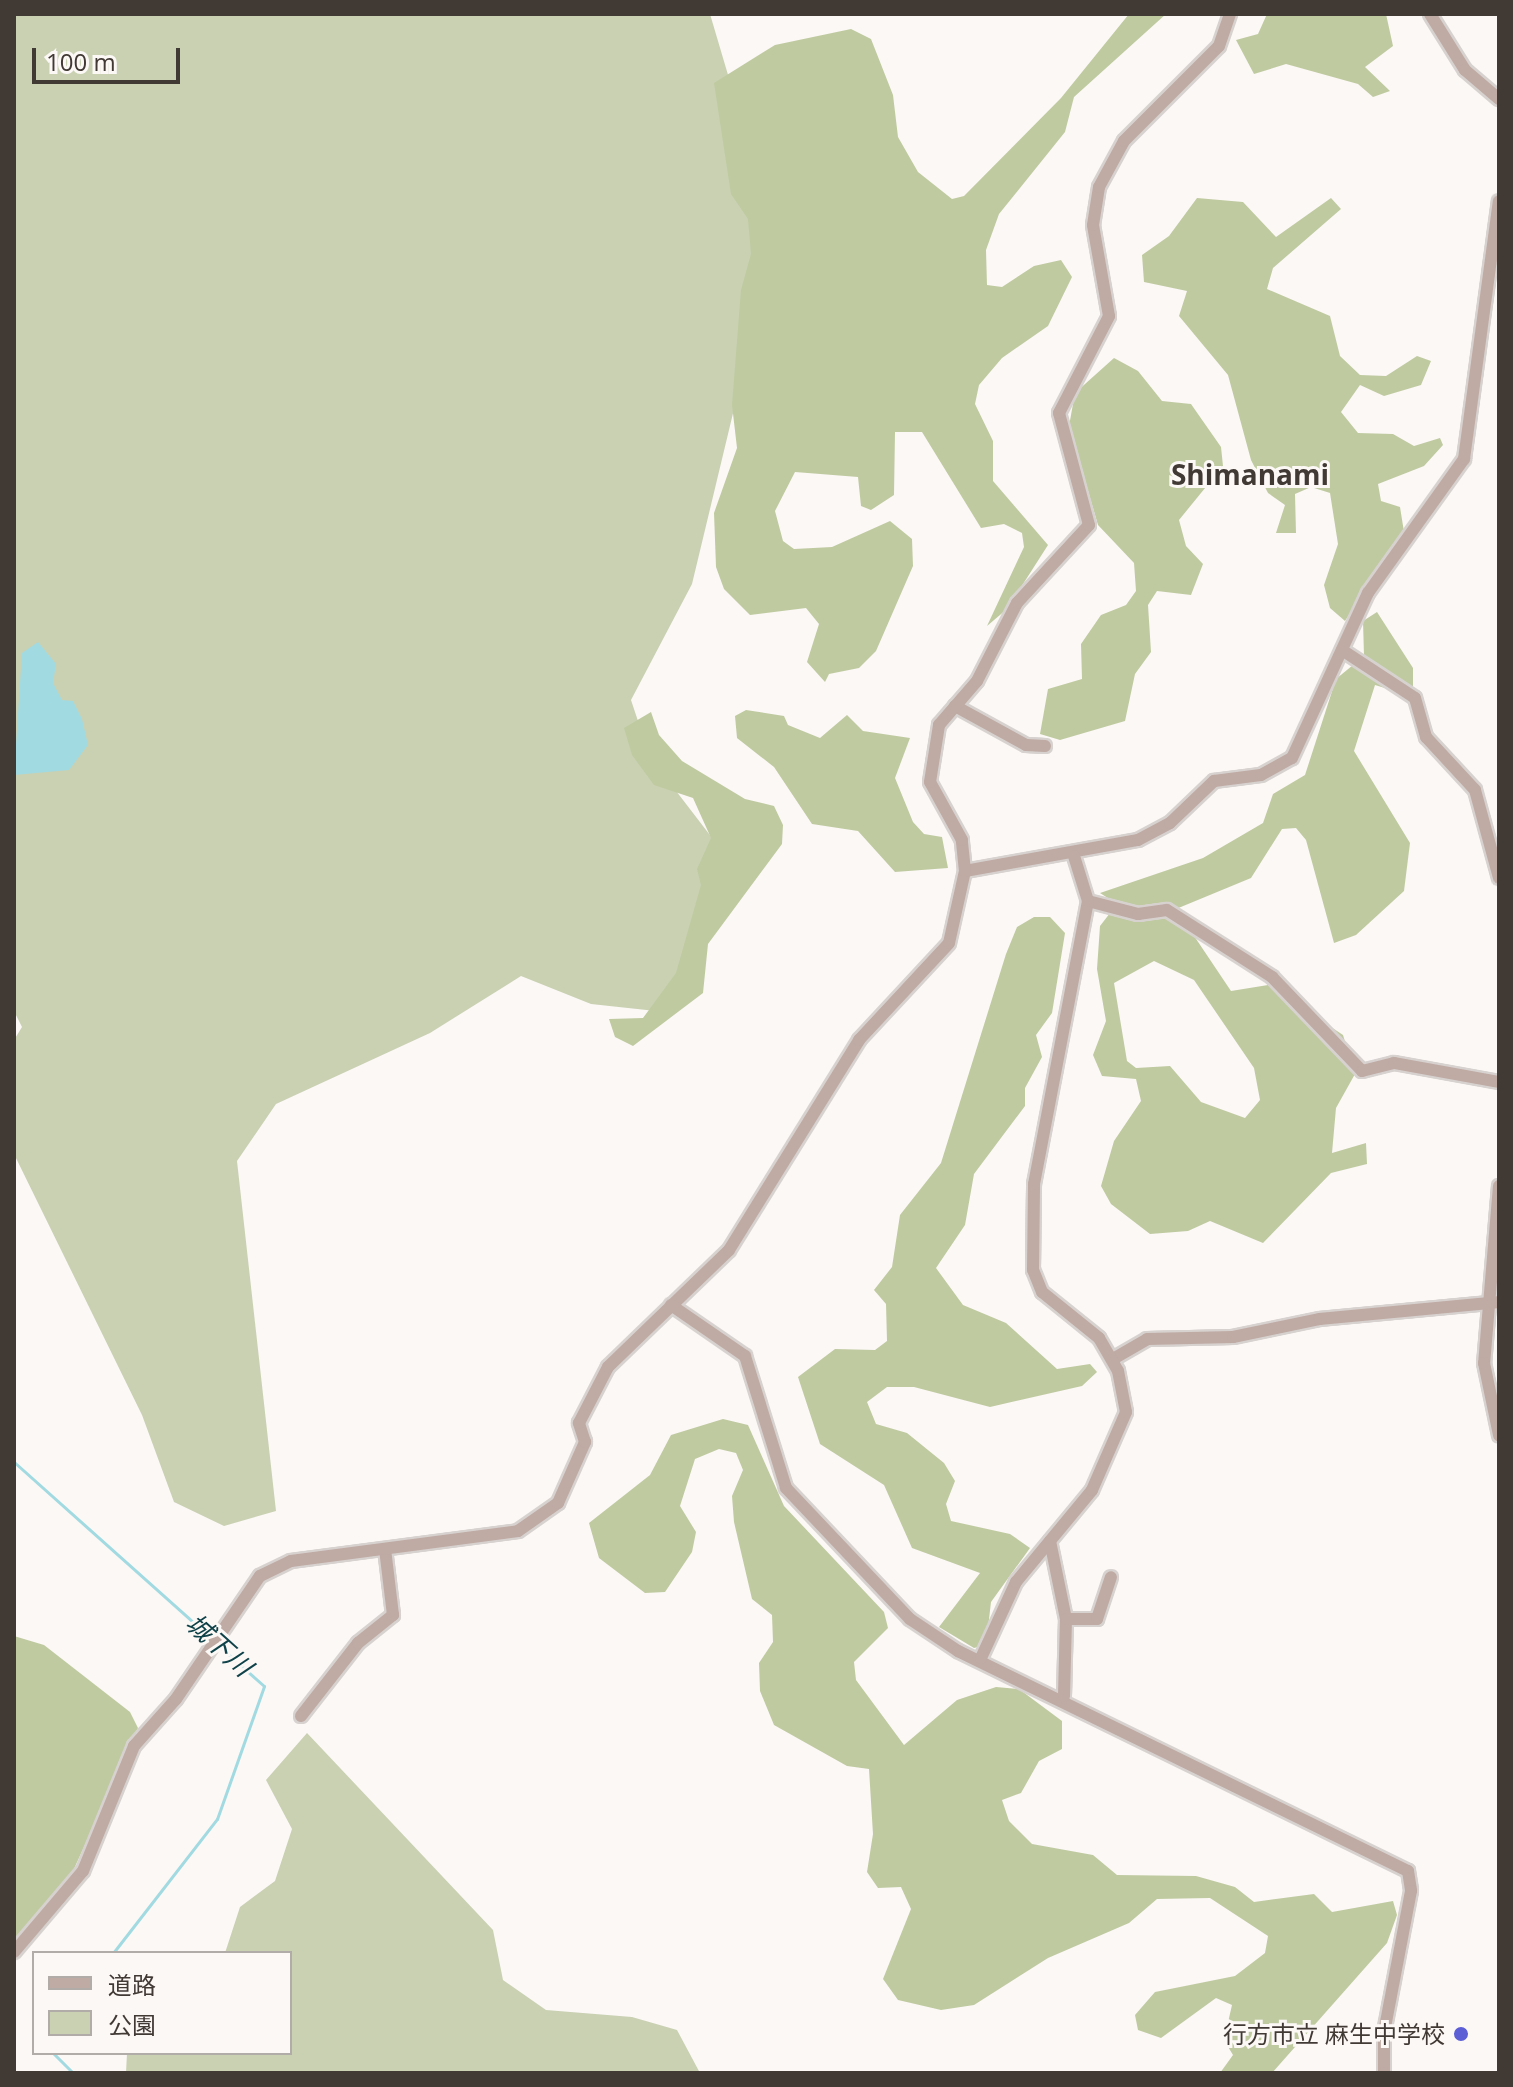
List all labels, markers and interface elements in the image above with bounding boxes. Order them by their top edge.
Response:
scale bar [36,32,184,82]
text: 100 m [46,45,116,78]
district label: Shimanami [1171,457,1329,491]
water label: 城下川 [180,1607,258,1683]
legend [32,1951,292,2055]
text: 道路 [108,1968,156,2001]
text: 公園 [108,2008,156,2041]
place label: 行方市立 麻生中学校 [1223,2020,1445,2048]
marker: 行方市立 麻生中学校 [1452,2025,1470,2043]

